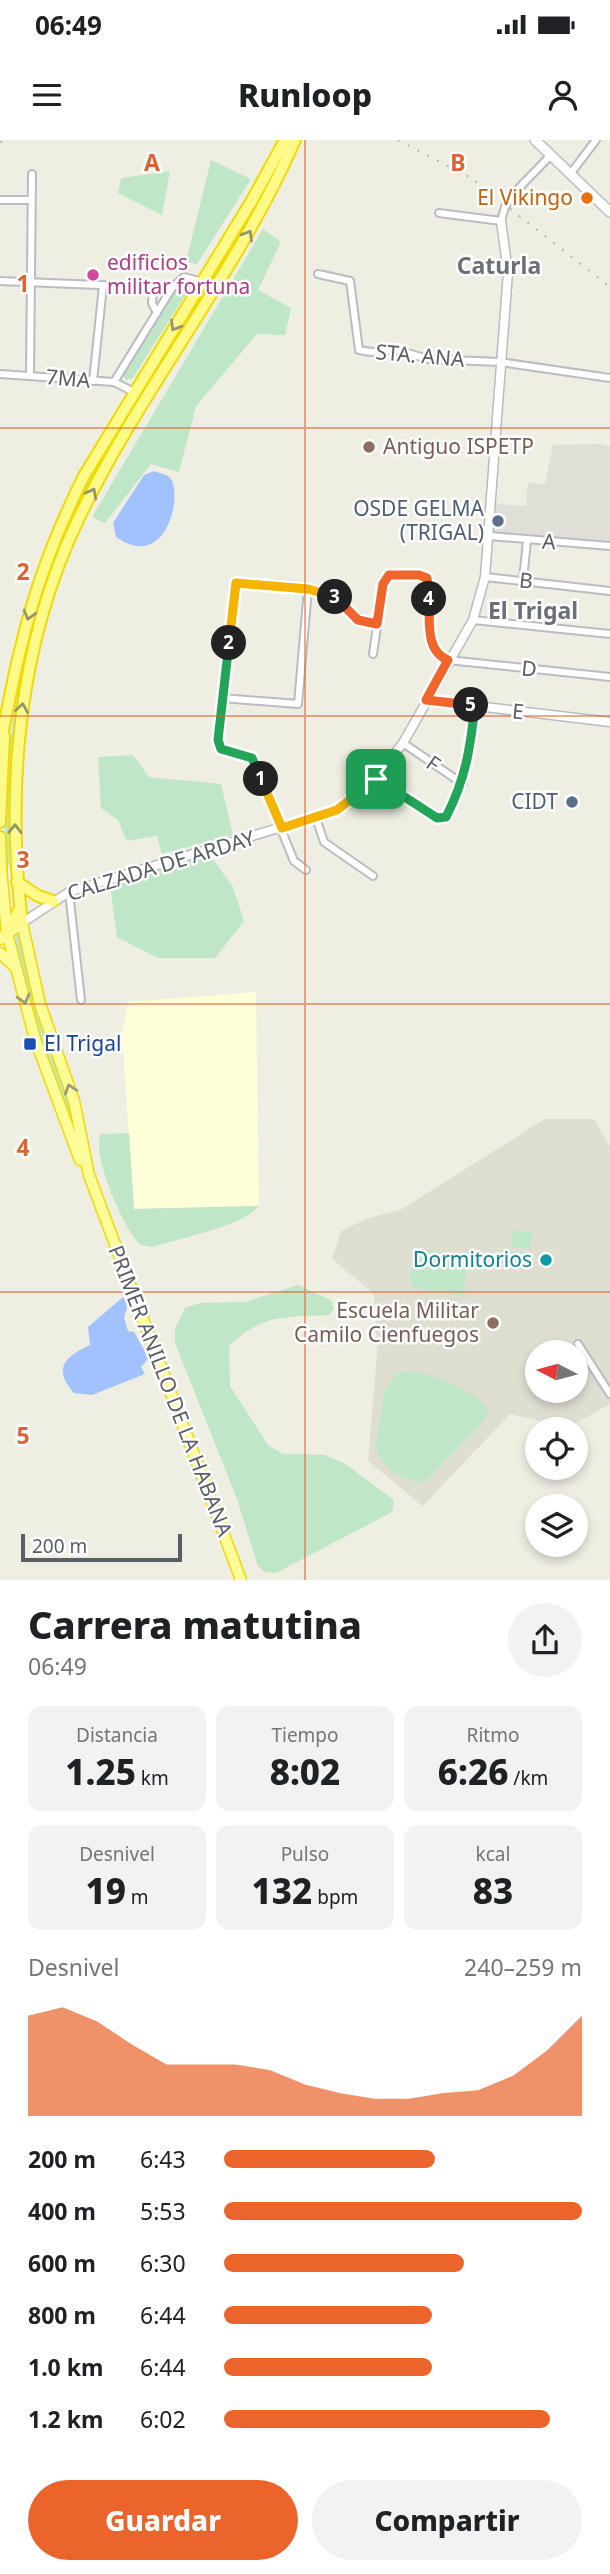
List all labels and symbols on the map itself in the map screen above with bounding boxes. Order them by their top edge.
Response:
text: A [144,146,160,178]
text: B [450,146,466,178]
place label: El Vikingo [477,183,573,211]
marker: El Vikingo [579,190,595,206]
one-way arrow [240,230,253,243]
place label: edificios militar fortuna [107,248,250,300]
district label: Caturla [457,249,541,281]
text: 1 [16,267,30,299]
marker: edificios militar fortuna [85,267,101,283]
one-way arrow [170,318,183,331]
street label: STA. ANA [375,337,466,373]
street label: 7MA [45,362,92,394]
place label: Antiguo ISPETP [383,432,534,460]
marker: Antiguo ISPETP [361,439,377,455]
one-way arrow [84,487,97,500]
place label: OSDE GELMA (TRIGAL) [353,494,485,546]
marker: OSDE GELMA (TRIGAL) [490,513,506,529]
street label: A [541,527,557,555]
text: 2 [16,555,30,587]
street label: B [518,565,534,595]
pin: 3 [318,580,352,615]
pin: 4 [412,582,446,616]
district label: El Trigal [488,594,578,626]
one-way arrow [23,609,38,621]
pin: 2 [212,626,246,660]
street label: D [520,653,538,683]
pin: 5 [454,688,489,722]
street label: E [511,696,525,726]
one-way arrow [15,702,30,714]
pin [346,749,406,809]
street label: F [421,749,446,778]
pin: 1 [244,762,278,796]
place label: CIDT [511,787,558,815]
marker: CIDT [564,794,580,810]
one-way arrow [7,823,23,834]
street label: CALZADA DE ARDAY [63,823,258,907]
text: 3 [16,843,30,875]
one-way arrow [16,993,30,1005]
place label: El Trigal [44,1029,121,1057]
marker: El Trigal [22,1036,38,1052]
one-way arrow [64,1083,78,1095]
text: 4 [16,1131,30,1163]
street label: PRIMER ANILLO DE LA HABANA [102,1241,240,1541]
place label: Dormitorios [413,1245,532,1273]
marker: Dormitorios [538,1252,554,1268]
place label: Escuela Militar Camilo Cienfuegos [294,1296,479,1348]
marker: Escuela Militar Camilo Cienfuegos [485,1315,501,1331]
north arrow [525,1340,588,1404]
text: 5 [16,1419,30,1451]
scale bar [21,1531,182,1563]

